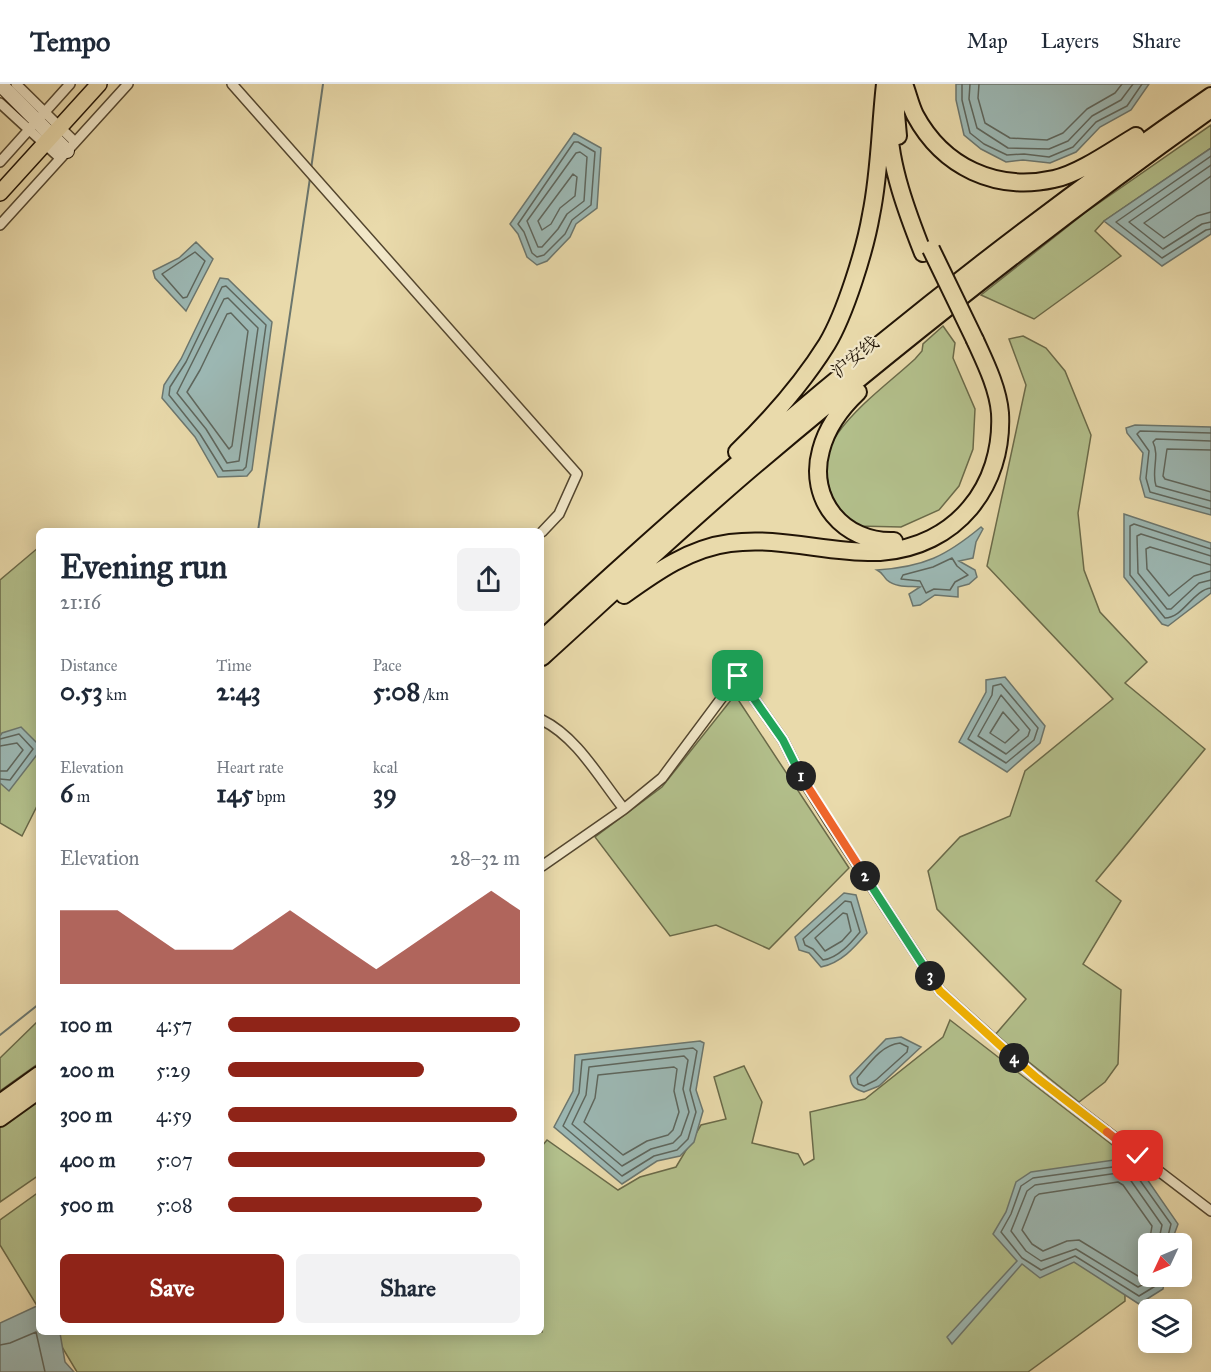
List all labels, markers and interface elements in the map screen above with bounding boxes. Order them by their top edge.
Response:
text: Tempo [30,24,110,59]
text: Map [967,28,1008,54]
text: Layers [1041,28,1099,54]
text: Share [1132,28,1181,54]
street label: 沪安线 [827,331,883,383]
text: Evening run [60,547,227,587]
button: share [457,548,520,611]
text: 21:16 [60,590,101,614]
pin [712,650,763,701]
text: Distance [60,656,117,675]
text: Time [216,656,252,675]
text: Pace [373,656,402,675]
icon: arrive [721,659,754,692]
text: 0.53 [60,675,103,707]
text: 2:43 [216,675,261,707]
text: 5:08 [373,675,420,707]
text: km [103,685,127,704]
text: /km [420,685,449,704]
text: Elevation [60,758,124,777]
text: Heart rate [216,758,284,777]
text: kcal [373,758,398,777]
pin: 1 [786,761,816,791]
text: 1 [798,766,804,785]
text: 6 [60,777,73,809]
text: 145 [216,777,253,809]
text: 39 [373,777,397,809]
text: m [73,787,90,806]
text: bpm [253,787,286,806]
text: Elevation [60,846,139,870]
text: 28–32 m [450,846,520,870]
pin: 2 [850,861,880,891]
text: 2 [861,866,869,885]
pin: 3 [915,961,945,991]
text: 3 [927,966,933,985]
text: 100 m [60,1013,112,1037]
text: 4:57 [156,1013,192,1037]
pin: 4 [999,1043,1029,1073]
text: 4 [1010,1048,1018,1067]
text: 200 m [60,1058,114,1082]
text: 5:29 [156,1058,191,1082]
text: 300 m [60,1103,112,1127]
text: 4:59 [156,1103,192,1127]
pin [1112,1130,1163,1181]
icon: check [1121,1139,1154,1172]
text: 400 m [60,1148,116,1172]
text: 5:07 [156,1148,193,1172]
text: 500 m [60,1193,114,1217]
text: 5:08 [156,1193,193,1217]
north arrow [1138,1233,1192,1287]
map controls [1138,1233,1192,1353]
button: Save [60,1254,284,1323]
button: Share [296,1254,520,1323]
button: layers [1138,1299,1192,1353]

